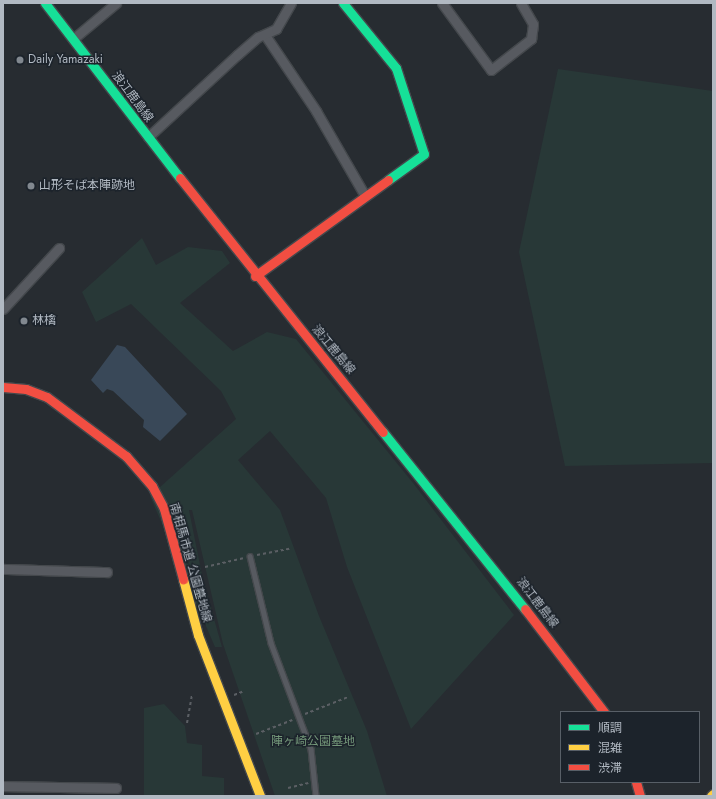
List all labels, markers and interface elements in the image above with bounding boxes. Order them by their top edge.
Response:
place label: Daily Yamazaki [28,53,103,67]
marker: Daily Yamazaki [15,55,25,65]
street label: 浪江鹿島線 [108,69,156,125]
place label: 山形そば本陣跡地 [39,179,135,193]
marker: 山形そば本陣跡地 [26,181,36,191]
place label: 林檎 [32,314,56,328]
marker: 林檎 [19,316,29,326]
street label: 浪江鹿島線 [308,322,358,378]
street label: 南相馬市道 公園墓地線 [166,502,214,624]
street label: 浪江鹿島線 [513,575,561,631]
legend [560,711,700,783]
text: 順調 [598,719,622,737]
park label: 陣ヶ崎公園墓地 [271,735,355,749]
text: 混雑 [598,739,622,757]
text: 渋滞 [598,759,622,777]

